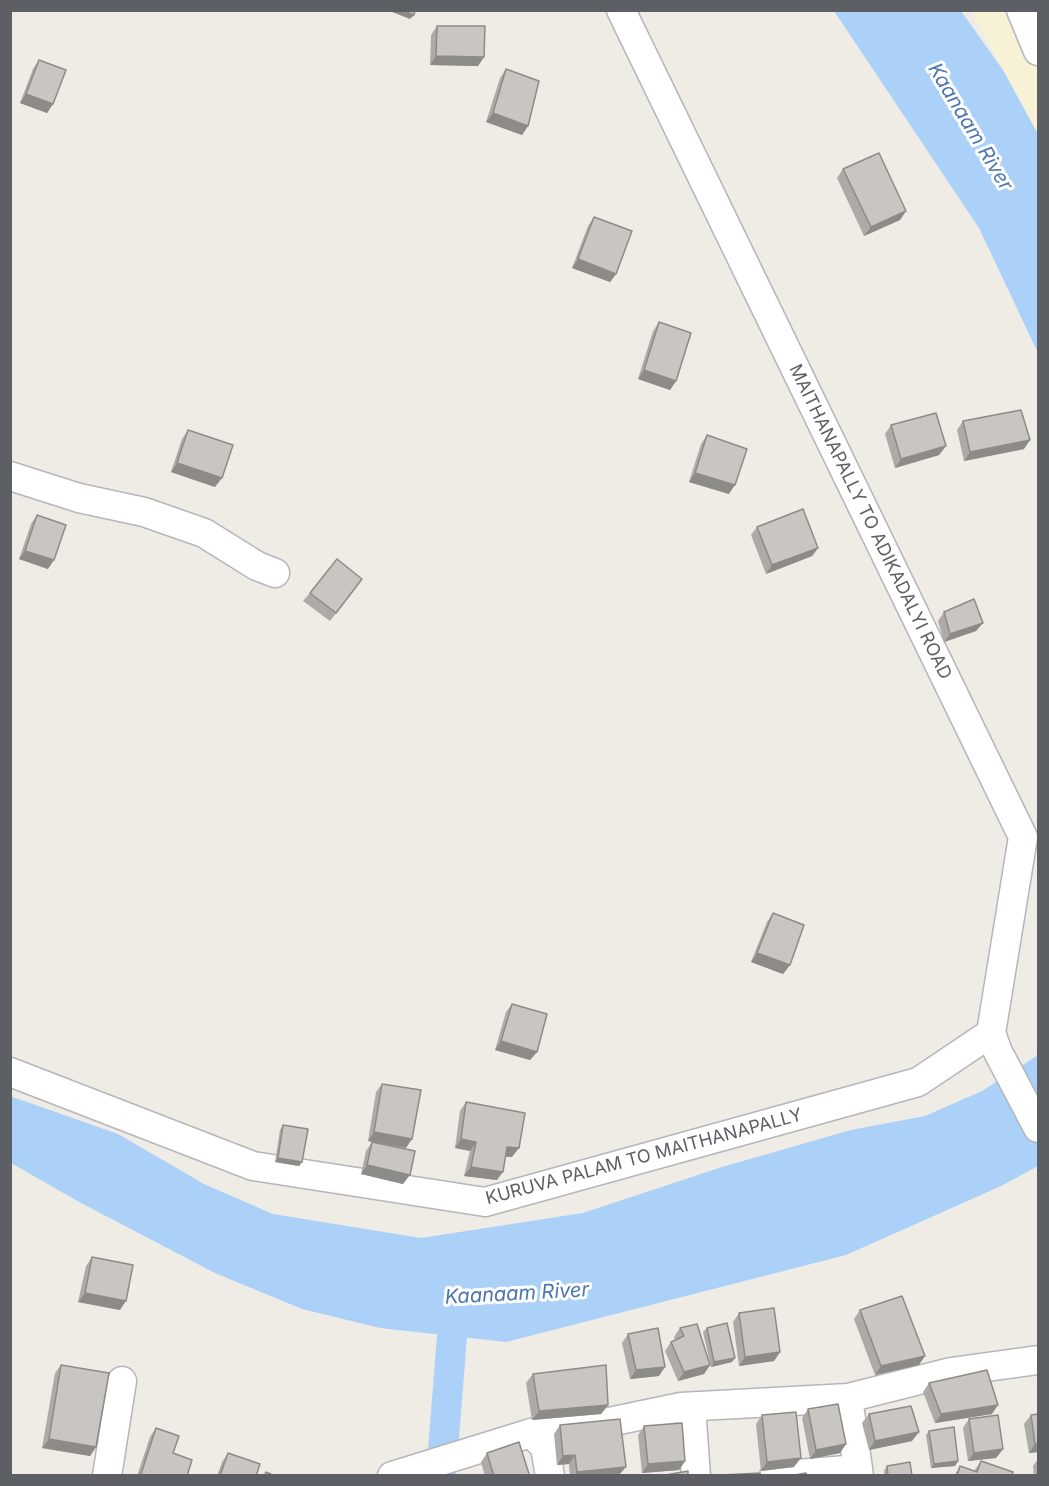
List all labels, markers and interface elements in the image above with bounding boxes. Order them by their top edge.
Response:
water label: Kaanaam River [923,59,1017,195]
street label: MAITHANAPALLY TO ADIKADALYI ROAD [784,361,956,683]
street label: KURUVA PALAM TO MAITHANAPALLY [483,1104,805,1210]
water label: Kaanaam River [444,1278,590,1310]

